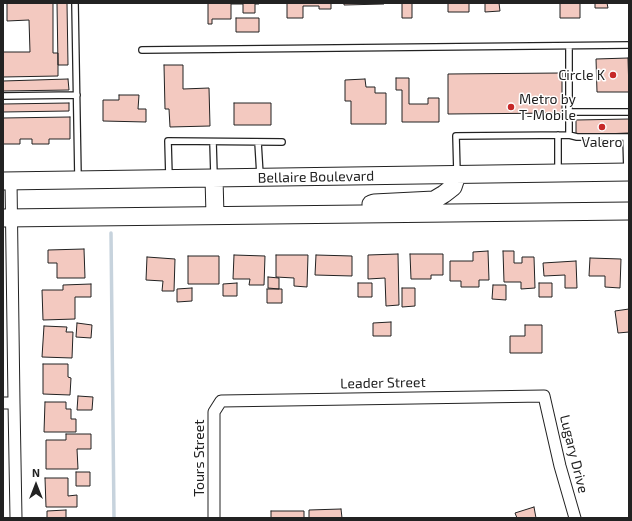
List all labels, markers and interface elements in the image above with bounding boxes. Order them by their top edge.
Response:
place label: Circle K [558,67,605,83]
marker: Circle K [608,70,618,80]
place label: Metro by T-Mobile [519,91,576,124]
marker: Metro by T-Mobile [506,102,516,112]
marker: Valero [597,122,607,132]
place label: Valero [582,134,622,150]
street label: Bellaire Boulevard [258,168,374,186]
street label: Leader Street [340,374,426,392]
street label: Lugary Drive [556,413,592,495]
street label: Tours Street [191,419,207,497]
north arrow [16,465,56,505]
text: N [32,466,40,479]

